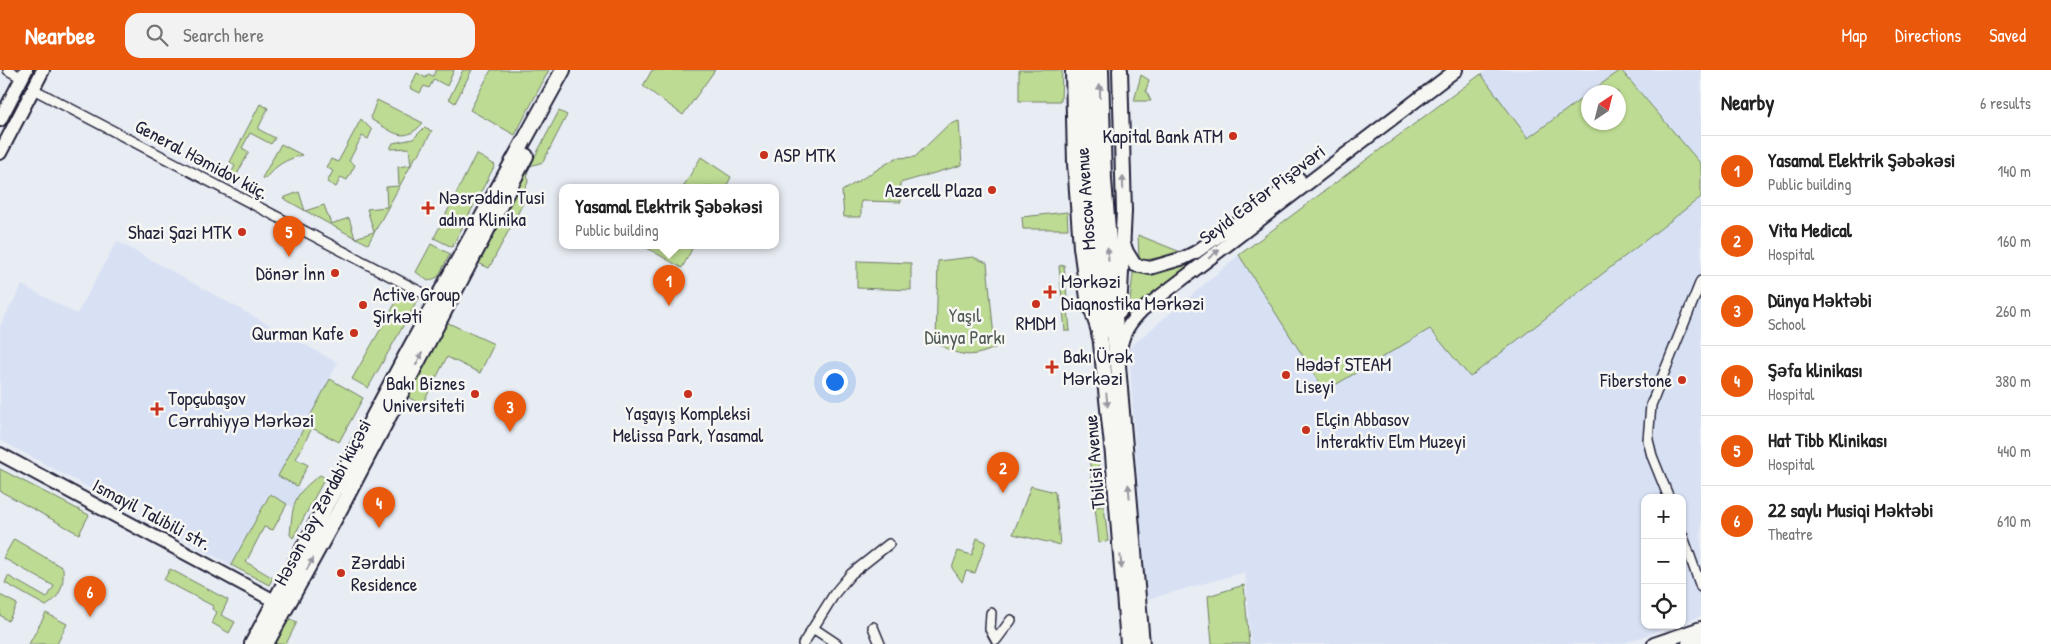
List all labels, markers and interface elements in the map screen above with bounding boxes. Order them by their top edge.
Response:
search box [125,13,475,58]
text: Nearbee [25,19,95,51]
icon: search [143,21,171,49]
text: Search here [183,22,264,48]
text: Map [1842,23,1867,48]
text: Directions [1895,23,1961,48]
text: Saved [1989,23,2026,48]
one-way arrow [1096,83,1104,99]
north arrow [1581,85,1626,130]
text: Nearby [1721,88,1774,117]
text: 6 results [1980,92,2031,114]
street label: General Həmidov küç. [131,113,273,205]
place label: Kapital Bank ATM [1102,123,1223,149]
marker: Kapital Bank ATM [1227,130,1239,142]
street label: Seyid Cəfər Pişəvəri [1194,138,1330,250]
place label: ASP MTK [774,142,836,168]
street label: Moscow Avenue [1068,146,1102,251]
text: Yasamal Elektrik Şəbəkəsi [1768,147,1955,173]
marker: ASP MTK [758,149,770,161]
text: 1 [1734,160,1740,182]
text: 140 m [1997,160,2031,182]
text: Public building [1768,173,1851,195]
one-way arrow [1119,175,1127,191]
place label: Azercell Plaza [885,177,983,203]
place label: Nəsrəddin Tusi adına Klinika [439,184,545,232]
popup [559,184,779,249]
marker: Azercell Plaza [986,184,998,196]
text: Yasamal Elektrik Şəbəkəsi [575,193,763,219]
marker: Nəsrəddin Tusi adına Klinika [421,201,435,215]
pin: 5 [273,216,305,257]
text: Vita Medical [1768,217,1852,243]
place label: Shazi Şazi MTK [128,219,232,245]
text: Public building [575,219,659,241]
marker: Shazi Şazi MTK [236,226,248,238]
text: 2 [1733,230,1741,252]
text: 160 m [1997,230,2031,252]
text: Hospital [1768,243,1815,265]
one-way arrow [1104,245,1112,261]
one-way arrow [1207,249,1220,260]
place label: Dönər İnn [256,260,325,286]
pin: 1 [653,265,685,306]
marker: Dönər İnn [329,267,341,279]
place label: Mərkəzi Diaqnostika Mərkəzi [1061,268,1205,316]
place label: Active Group Şirkəti [373,281,460,329]
marker: Mərkəzi Diaqnostika Mərkəzi [1043,285,1057,299]
text: Dünya Məktəbi [1768,287,1872,313]
marker: RMDM [1030,298,1042,310]
marker: Active Group Şirkəti [357,299,369,311]
text: 3 [1733,300,1741,322]
text: 260 m [1995,300,2031,322]
park label: Yaşıl Dünya Parkı [924,302,1006,350]
place label: RMDM [1016,310,1056,336]
text: School [1768,313,1805,335]
place label: Qurman Kafe [252,320,344,346]
marker: Qurman Kafe [348,327,360,339]
place label: Bakı Ürək Mərkəzi [1063,343,1133,391]
place label: Hədəf STEAM Liseyi [1296,351,1391,399]
one-way arrow [415,352,423,366]
text: Şəfa klinikası [1768,357,1863,383]
marker: Bakı Ürək Mərkəzi [1045,360,1059,374]
place label: Fiberstone [1599,367,1672,393]
your location [822,369,848,395]
marker: Hədəf STEAM Liseyi [1280,369,1292,381]
place label: Bakı Biznes Universiteti [383,370,465,418]
text: 4 [1734,370,1740,392]
text: 380 m [1995,370,2031,392]
marker: Fiberstone [1676,374,1688,386]
text: Hospital [1768,383,1815,405]
place label: Topçubaşov Cərrahiyyə Mərkəzi [168,385,314,433]
marker: Bakı Biznes Universiteti [469,388,481,400]
marker: Yaşayış Kompleksi Melissa Park, Yasamal [682,388,694,400]
pin: 3 [494,391,526,432]
one-way arrow [1103,393,1111,409]
place label: Yaşayış Kompleksi Melissa Park, Yasamal [613,400,764,448]
marker: Topçubaşov Cərrahiyyə Mərkəzi [150,402,164,416]
place label: Elçin Abbasov İnteraktiv Elm Muzeyi [1316,406,1466,454]
street label: Tbilisi Avenue [1077,413,1111,510]
street label: Həsən bəy Zərdabi küçəsi [267,414,377,590]
marker: Elçin Abbasov İnteraktiv Elm Muzeyi [1300,424,1312,436]
text: Hat Tibb Klinikası [1768,427,1887,453]
text: 5 [1734,440,1740,462]
text: 440 m [1997,440,2031,462]
pin: 2 [987,452,1019,493]
text: Hospital [1768,453,1815,475]
street label: Ismayil Talibili str. [88,472,216,556]
one-way arrow [1124,483,1132,499]
pin: 4 [363,487,395,528]
map controls [1641,494,1686,629]
button: + [1641,494,1686,539]
text: 22 saylı Musiqi Məktəbi [1768,497,1933,523]
text: 6 [1734,510,1740,532]
text: 610 m [1997,510,2031,532]
text: Theatre [1768,523,1813,545]
button: − [1641,539,1686,584]
place label: Zərdabi Residence [351,549,418,597]
one-way arrow [1117,554,1125,570]
one-way arrow [306,557,314,572]
marker: Zərdabi Residence [335,567,347,579]
pin: 6 [74,576,106,617]
button: locate [1641,584,1686,629]

